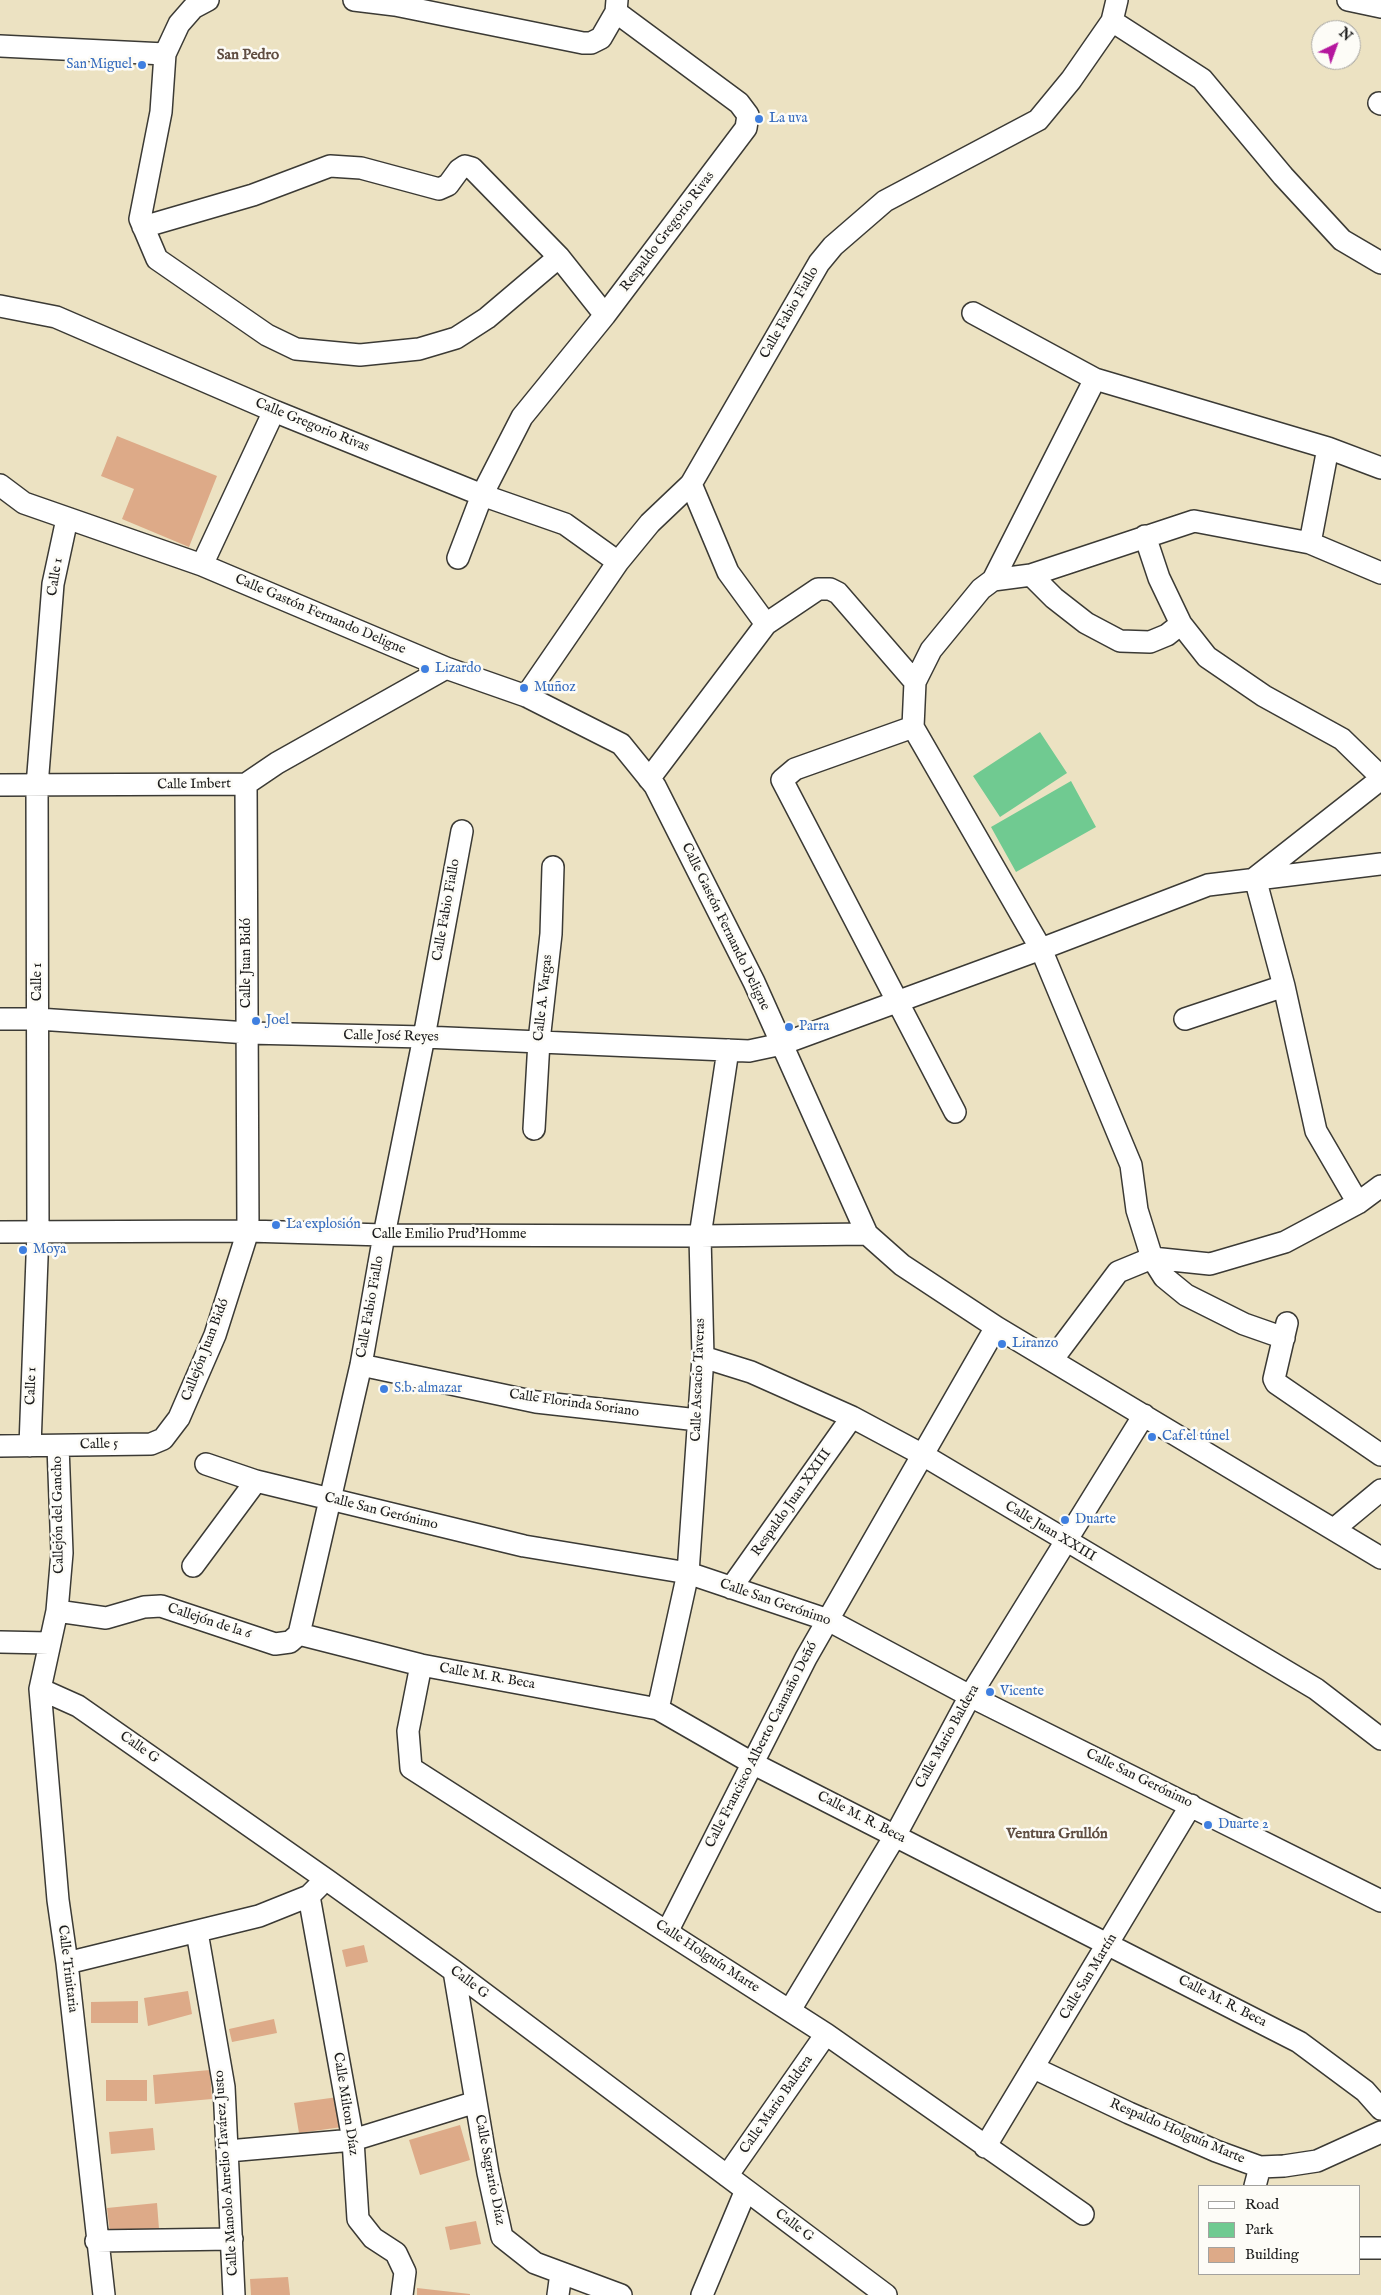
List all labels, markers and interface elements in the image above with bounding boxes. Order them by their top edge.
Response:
north arrow [1311,20,1361,70]
text: N [1335,24,1356,45]
district label: San Pedro [217,47,279,65]
place label: San Miguel [66,57,132,73]
marker: San Miguel [136,59,148,71]
place label: La uva [769,111,808,127]
marker: La uva [753,113,765,125]
street label: Respaldo Gregorio Rivas [617,169,719,295]
street label: Calle Fabio Fiallo [757,264,823,362]
street label: Calle Gregorio Rivas [252,395,372,457]
street label: Calle 1 [45,557,67,597]
street label: Calle Gastón Fernando Deligne [232,571,408,659]
place label: Lizardo [435,661,481,677]
marker: Lizardo [419,663,431,675]
place label: Muñoz [534,680,576,696]
marker: Muñoz [518,682,530,694]
street label: Calle Imbert [157,776,231,794]
street label: Calle Gastón Fernando Deligne [677,841,773,1013]
street label: Calle Fabio Fiallo [430,858,464,962]
street label: Calle Juan Bidó [239,918,255,1008]
street label: Calle A. Vargas [531,954,557,1042]
street label: Calle 1 [30,963,46,1001]
place label: Joel [266,1013,289,1029]
marker: Joel [250,1015,262,1027]
place label: Parra [799,1019,829,1035]
marker: Parra [783,1021,795,1033]
street label: Calle José Reyes [343,1028,439,1046]
place label: La explosión [286,1217,361,1233]
marker: La explosión [270,1219,282,1231]
street label: Calle Emilio Prud'Homme [372,1227,526,1243]
place label: Moya [33,1242,66,1258]
marker: Moya [17,1244,29,1256]
street label: Calle Fabio Fiallo [354,1255,388,1359]
street label: Callejón Juan Bidó [179,1296,233,1404]
street label: Calle Ascacio Taveras [688,1318,710,1442]
place label: Liranzo [1012,1336,1058,1352]
marker: Liranzo [996,1338,1008,1350]
street label: Calle 1 [23,1367,41,1405]
place label: S.b. almazar [394,1381,462,1397]
marker: S.b. almazar [378,1383,390,1395]
street label: Calle Florinda Soriano [508,1387,640,1421]
place label: Caf.el túnel [1162,1429,1229,1445]
marker: Caf.el túnel [1146,1431,1158,1443]
street label: Calle 5 [80,1436,118,1454]
street label: Respaldo Juan XXIII [749,1446,835,1560]
street label: Callejón del Gancho [50,1456,68,1574]
street label: Calle San Gerónimo [322,1490,440,1534]
street label: Calle Juan XXIII [1002,1498,1098,1566]
place label: Duarte [1075,1512,1116,1528]
marker: Duarte [1059,1514,1071,1526]
street label: Calle San Gerónimo [717,1576,833,1630]
street label: Callejón de la 6 [165,1601,253,1643]
street label: Calle Francisco Alberto Caamaño Deñó [702,1639,822,1851]
street label: Calle M. R. Beca [438,1660,536,1694]
street label: Calle Mario Baldera [913,1682,983,1792]
place label: Vicente [1000,1684,1044,1700]
marker: Vicente [984,1686,996,1698]
street label: Calle G [116,1728,162,1768]
street label: Calle San Gerónimo [1083,1746,1195,1812]
street label: Calle M. R. Beca [814,1789,908,1847]
place label: Duarte 2 [1218,1817,1269,1833]
marker: Duarte 2 [1202,1819,1214,1831]
district label: Ventura Grullón [1006,1826,1108,1844]
street label: Calle Holguín Marte [652,1917,762,1997]
street label: Calle Trinitaria [53,1924,81,2014]
street label: Calle San Martín [1057,1931,1121,2023]
street label: Calle G [446,1963,492,2003]
street label: Calle M. R. Beca [1175,1973,1269,2031]
street label: Calle Milton Díaz [329,2051,361,2157]
street label: Calle Mario Baldera [737,2053,817,2157]
street label: Calle Manolo Aurelio Tavárez Justo [211,2070,243,2276]
street label: Respaldo Holguín Marte [1107,2096,1247,2168]
street label: Calle Sagrario Díaz [470,2113,508,2227]
legend [1198,2185,1361,2275]
text: Road [1245,2195,1279,2214]
street label: Calle G [771,2206,817,2246]
text: Park [1245,2220,1274,2239]
text: Building [1245,2245,1299,2264]

